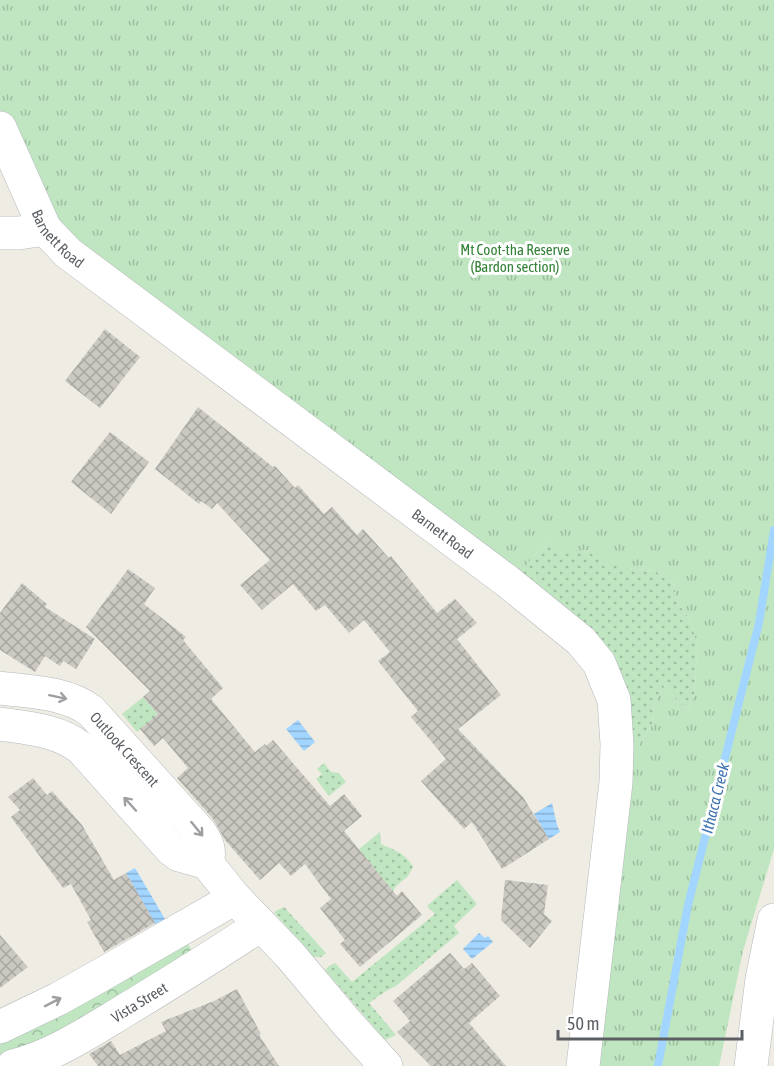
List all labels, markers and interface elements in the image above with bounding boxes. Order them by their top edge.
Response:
street label: Barnett Road [29,207,88,271]
park label: Mt Coot-tha Reserve (Bardon section) [460,241,570,275]
street label: Barnett Road [409,505,477,562]
one-way arrow [48,692,67,703]
street label: Outlook Crescent [87,708,163,790]
water label: Ithaca Creek [698,760,733,835]
one-way arrow [123,797,137,812]
one-way arrow [190,820,203,836]
street label: Vista Street [108,978,170,1025]
one-way arrow [43,995,61,1007]
scale bar [558,1003,742,1041]
text: 50 m [567,1013,599,1034]

